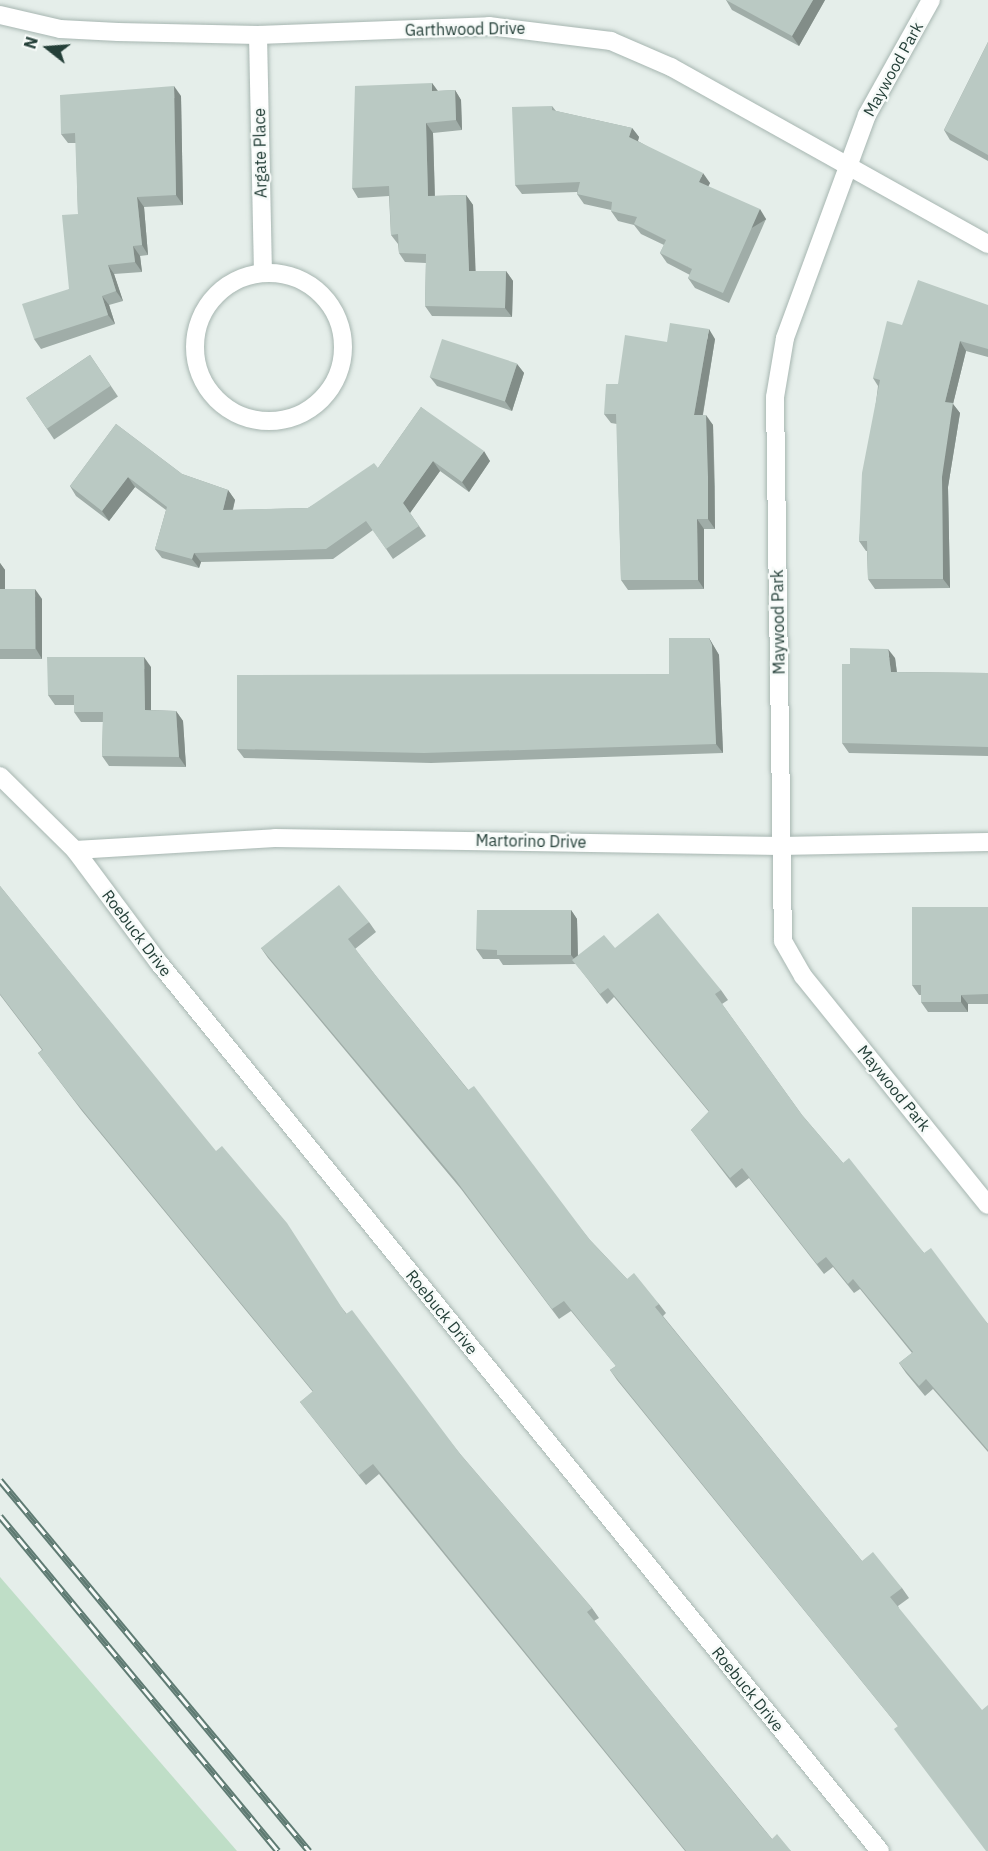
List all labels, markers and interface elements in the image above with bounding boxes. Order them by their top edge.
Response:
north arrow [18,18,78,78]
street label: Garthwood Drive [405,18,525,40]
street label: Maywood Park [859,18,927,120]
text: N [20,34,42,51]
street label: Argate Place [250,108,270,198]
street label: Maywood Park [767,569,789,675]
street label: Martorino Drive [475,830,587,852]
street label: Roebuck Drive [98,886,176,980]
street label: Maywood Park [853,1041,935,1135]
street label: Roebuck Drive [402,1266,482,1358]
street label: Roebuck Drive [708,1643,788,1735]

